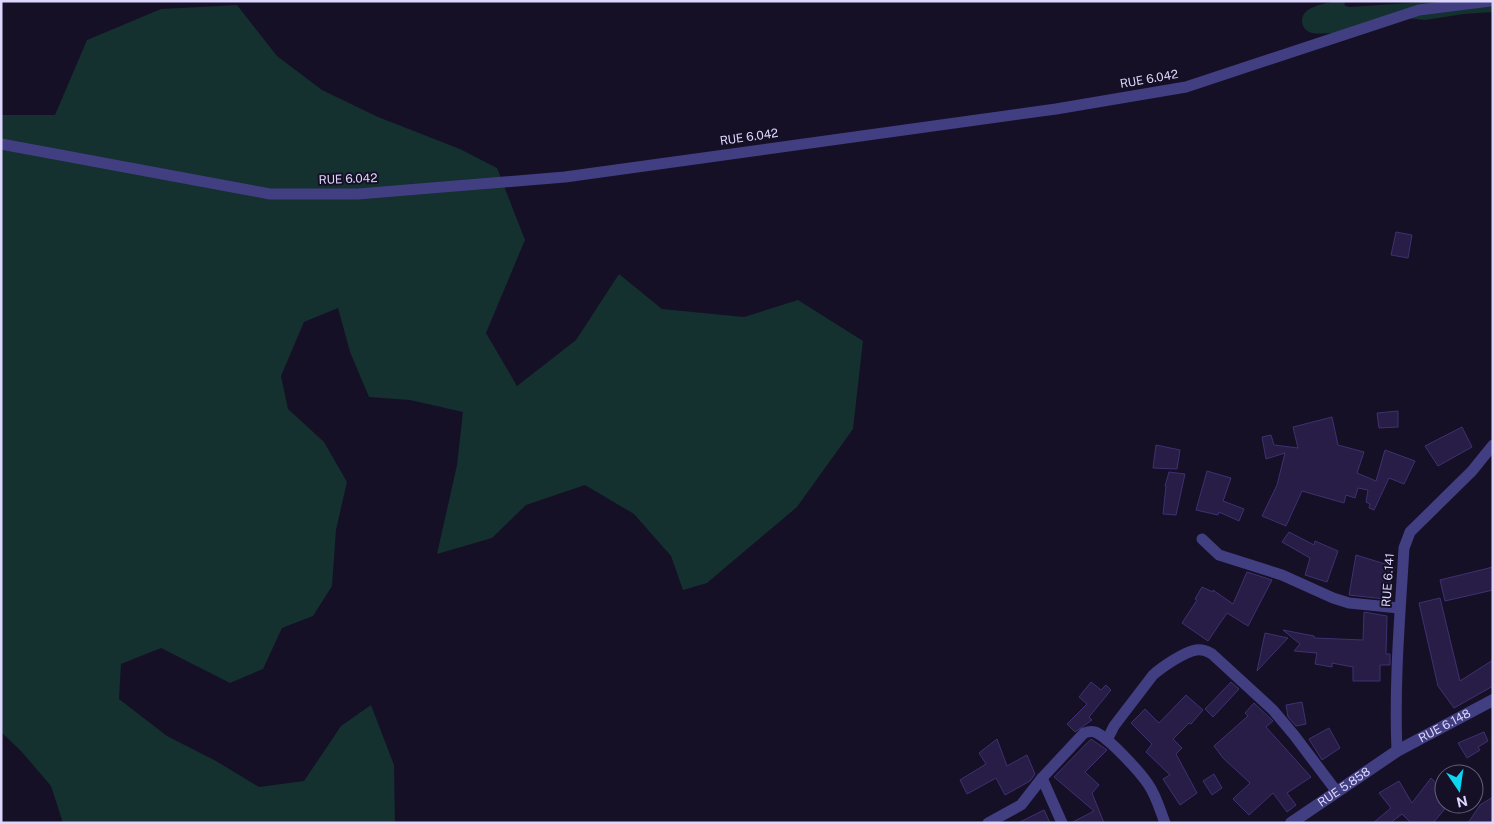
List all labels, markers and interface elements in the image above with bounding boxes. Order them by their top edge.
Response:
street label: RUE 6.042 [1119,67,1179,91]
street label: RUE 6.042 [719,126,779,148]
street label: RUE 6.042 [318,171,378,187]
street label: RUE 6.141 [1379,552,1397,608]
street label: RUE 6.148 [1416,706,1473,745]
street label: RUE 5.858 [1315,764,1373,810]
north arrow [1434,764,1484,814]
text: N [1455,793,1469,811]

